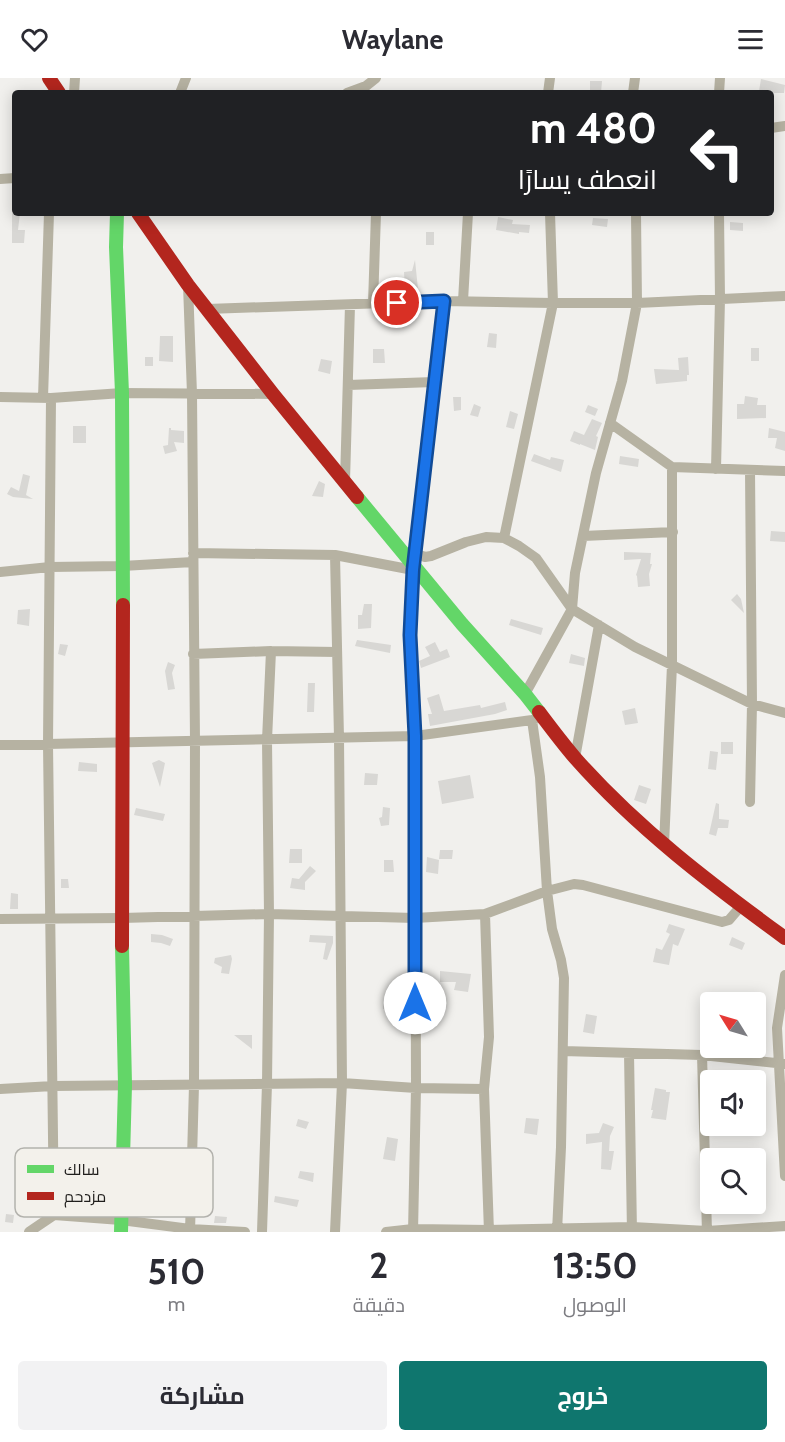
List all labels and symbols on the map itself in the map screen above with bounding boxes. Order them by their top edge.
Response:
pin [371,277,422,328]
position arrow [383,971,447,1035]
north arrow [700,992,766,1058]
legend [15,1148,213,1217]
text: سالك [64,1160,99,1179]
text: مزدحم [64,1187,106,1208]

